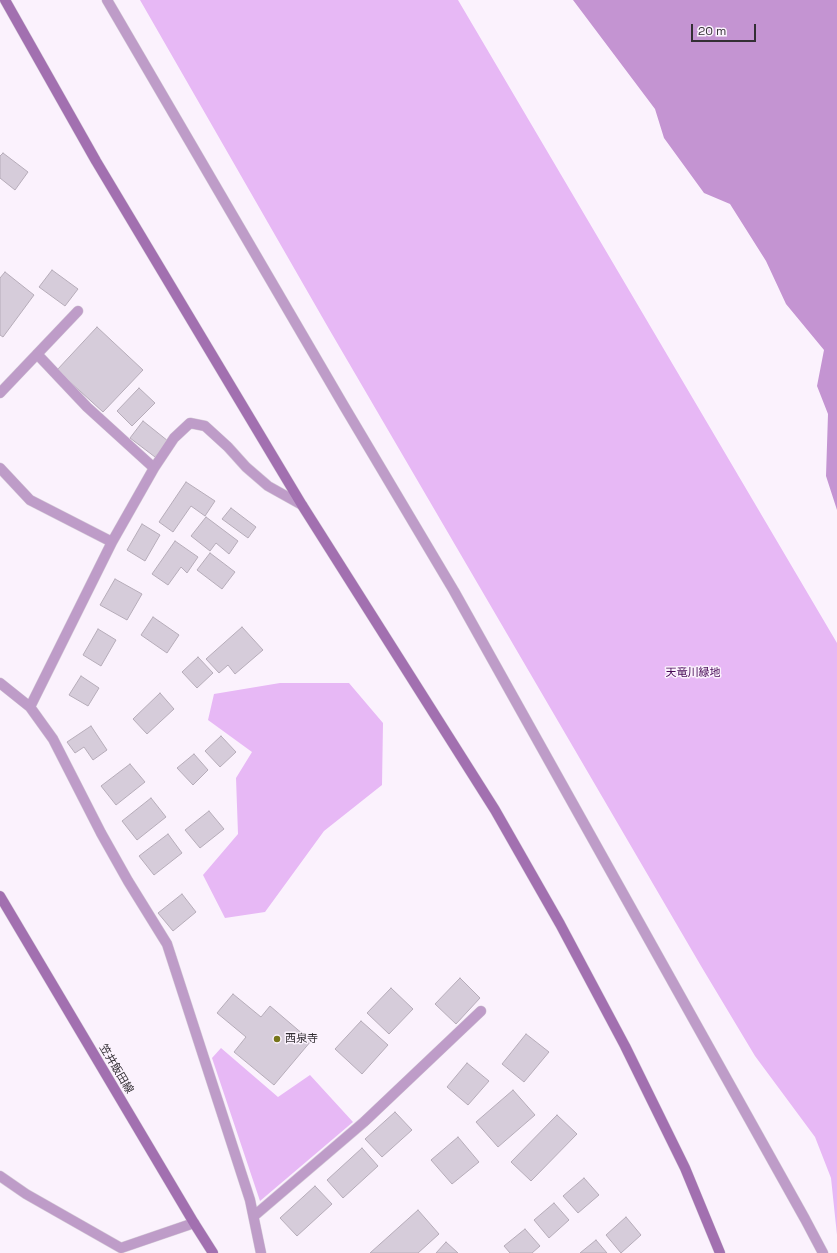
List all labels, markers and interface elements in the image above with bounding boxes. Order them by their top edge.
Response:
scale bar [693,16,758,42]
text: 20 m [698,23,726,39]
park label: 天竜川緑地 [666,666,720,680]
place label: 西泉寺 [285,1032,318,1046]
marker: 西泉寺 [272,1034,282,1044]
street label: 笠井飯田線 [96,1042,136,1096]

